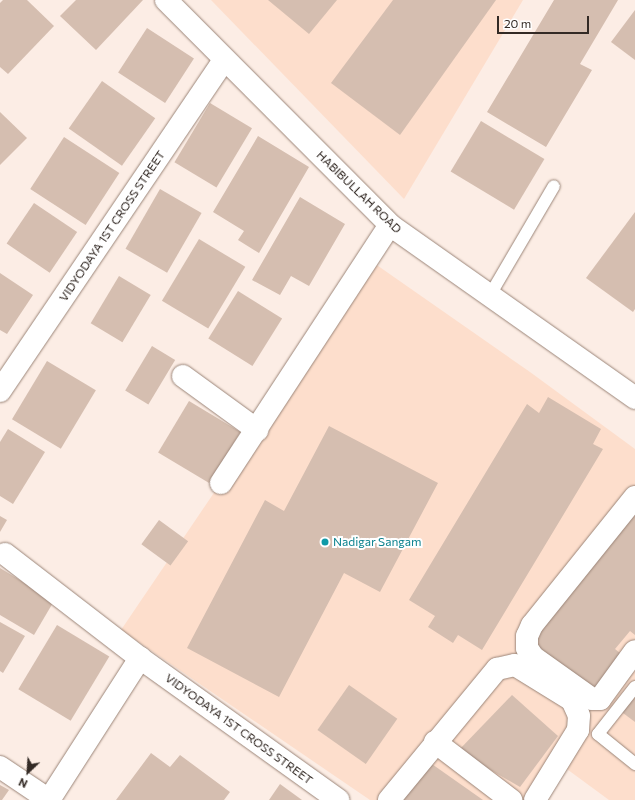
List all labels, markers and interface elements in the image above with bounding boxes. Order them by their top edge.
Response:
scale bar [499,8,591,34]
text: 20 m [504,16,531,30]
street label: VIDYODAYA 1ST CROSS STREET [56,148,168,304]
street label: HABIBULLAH ROAD [313,148,405,236]
place label: Nadigar Sangam [333,535,421,549]
marker: Nadigar Sangam [320,537,330,547]
street label: VIDYODAYA 1ST CROSS STREET [162,671,316,787]
north arrow [8,752,48,792]
text: N [16,776,29,791]

